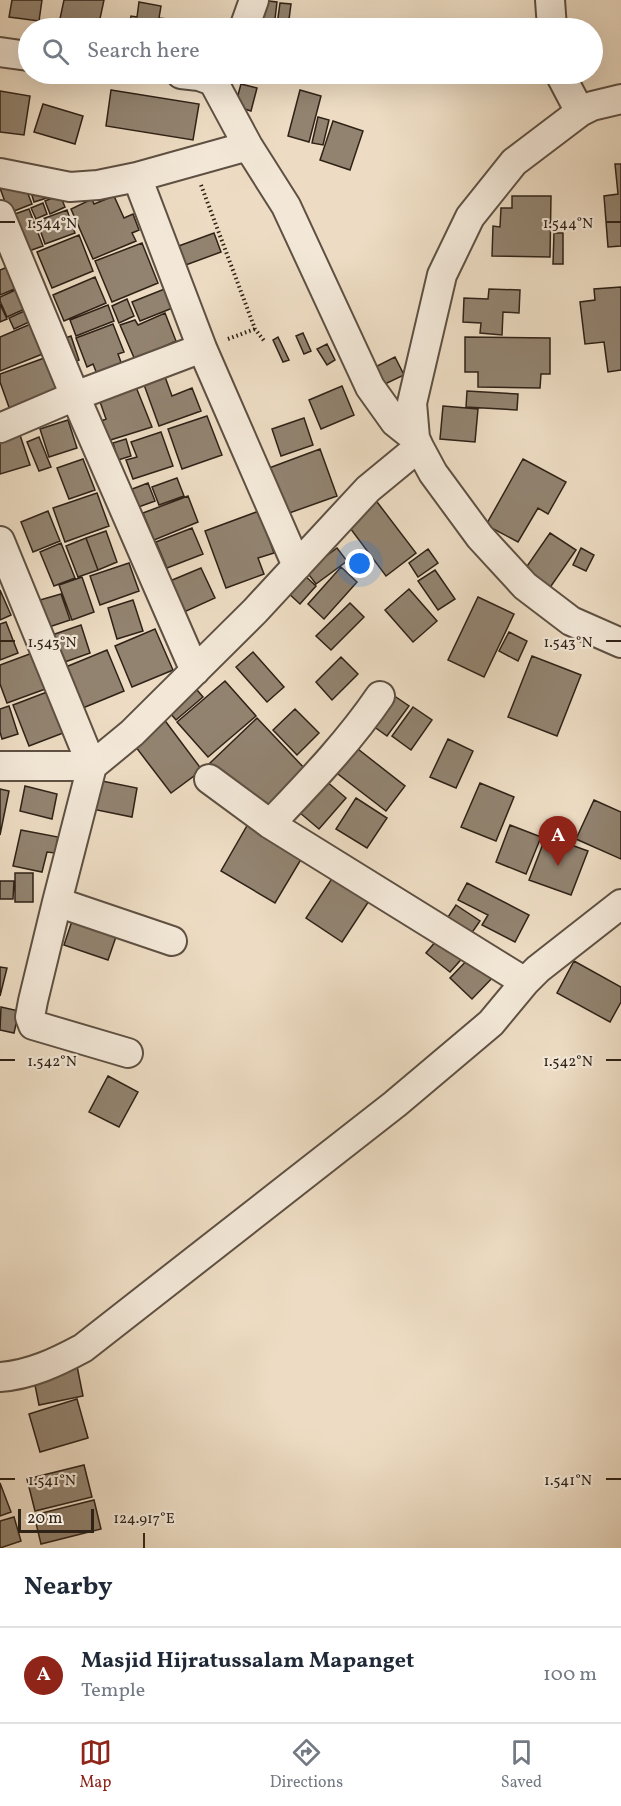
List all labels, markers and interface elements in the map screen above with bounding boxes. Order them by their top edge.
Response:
search box [18,18,603,84]
icon: search [39,35,72,68]
text: Search here [87,36,200,67]
text: 1.544°N [27,214,77,235]
text: 1.544°N [543,214,593,235]
your location [345,549,374,578]
text: 1.543°N [27,633,77,654]
text: 1.543°N [543,633,593,654]
pin: A [538,816,578,866]
text: 1.542°N [27,1052,77,1073]
text: 1.542°N [543,1052,593,1073]
text: 1.541°N [28,1471,76,1492]
text: 1.541°N [544,1471,592,1492]
scale bar [18,1506,94,1534]
text: 20 m [27,1508,62,1530]
text: 124.917°E [113,1509,175,1530]
text: Nearby [24,1569,113,1605]
text: Masjid Hijratussalam Mapanget [81,1646,414,1677]
text: A [36,1661,51,1689]
text: 100 m [543,1661,597,1689]
text: Temple [81,1677,145,1705]
tab: Map [79,1736,112,1794]
tab: Directions [270,1736,343,1794]
tab: Saved [501,1736,542,1794]

